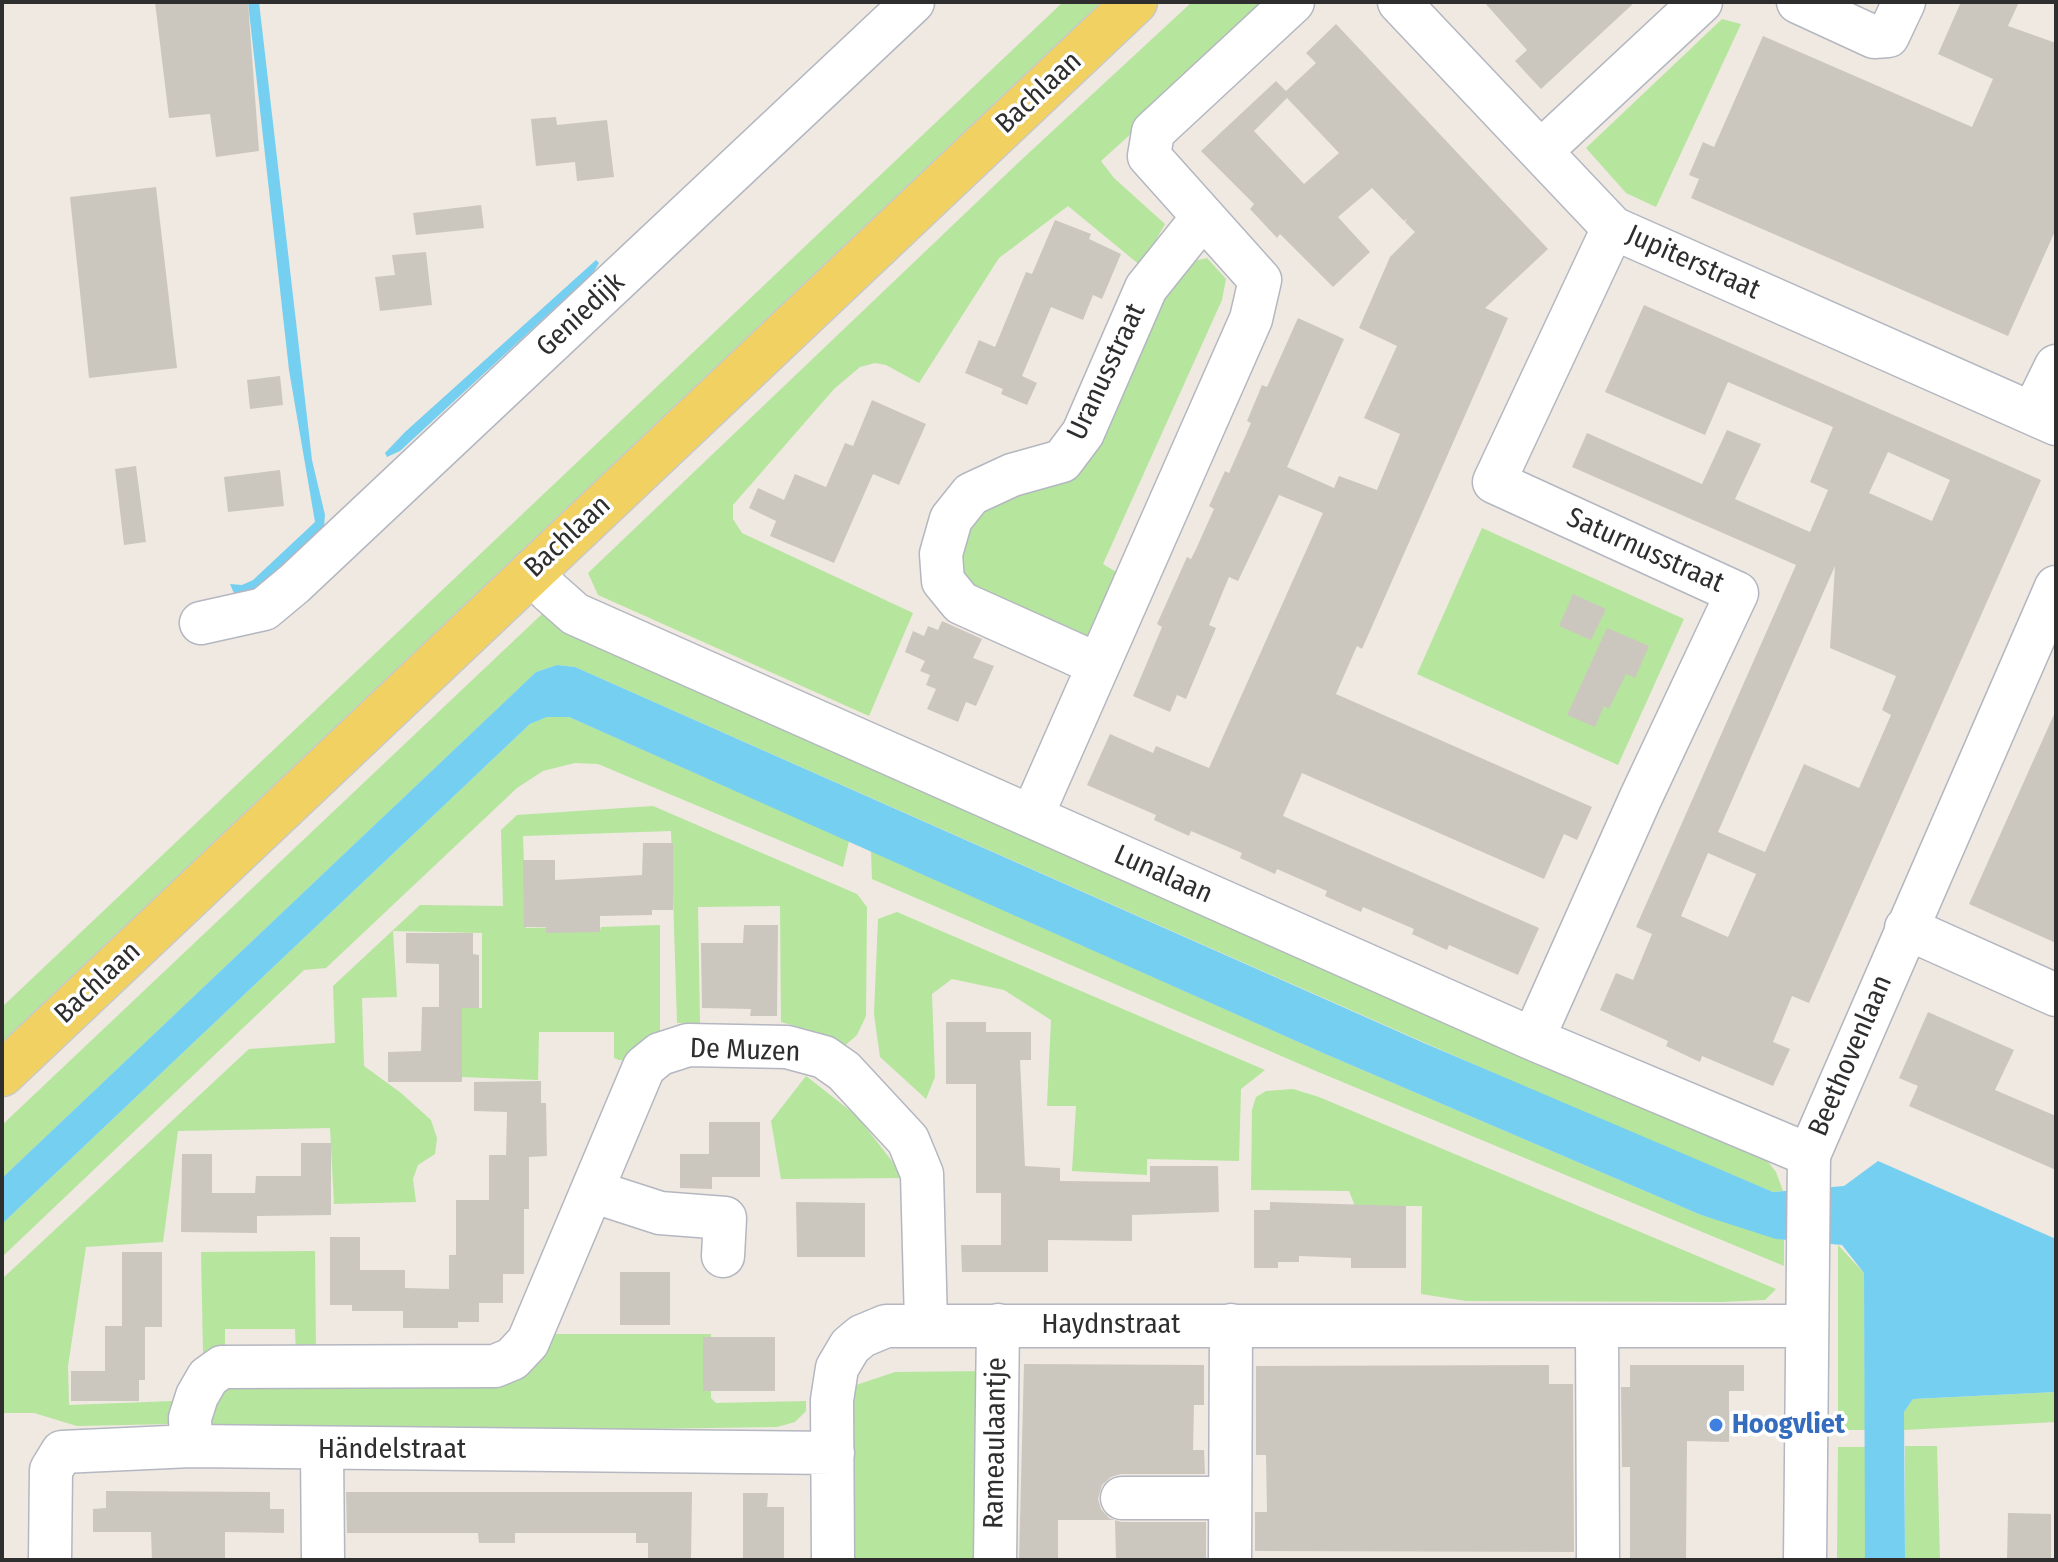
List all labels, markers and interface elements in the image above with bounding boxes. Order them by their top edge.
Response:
street label: Bachlaan [989,45,1089,141]
street label: Jupiterstraat [1621,219,1765,307]
street label: Geniedijk [530,266,632,364]
street label: Uranusstraat [1061,298,1153,446]
street label: Bachlaan [518,489,618,585]
street label: Saturnusstraat [1561,501,1729,601]
street label: Lunalaan [1109,838,1217,912]
street label: Bachlaan [48,935,148,1031]
street label: Beethovenlaan [1802,970,1900,1142]
street label: De Muzen [689,1032,801,1070]
street label: Haydnstraat [1042,1308,1180,1342]
street label: Rameaulaantje [978,1357,1014,1529]
place label: Hoogvliet [1732,1408,1845,1442]
marker: Hoogvliet [1707,1416,1725,1434]
street label: Händelstraat [318,1433,466,1467]

